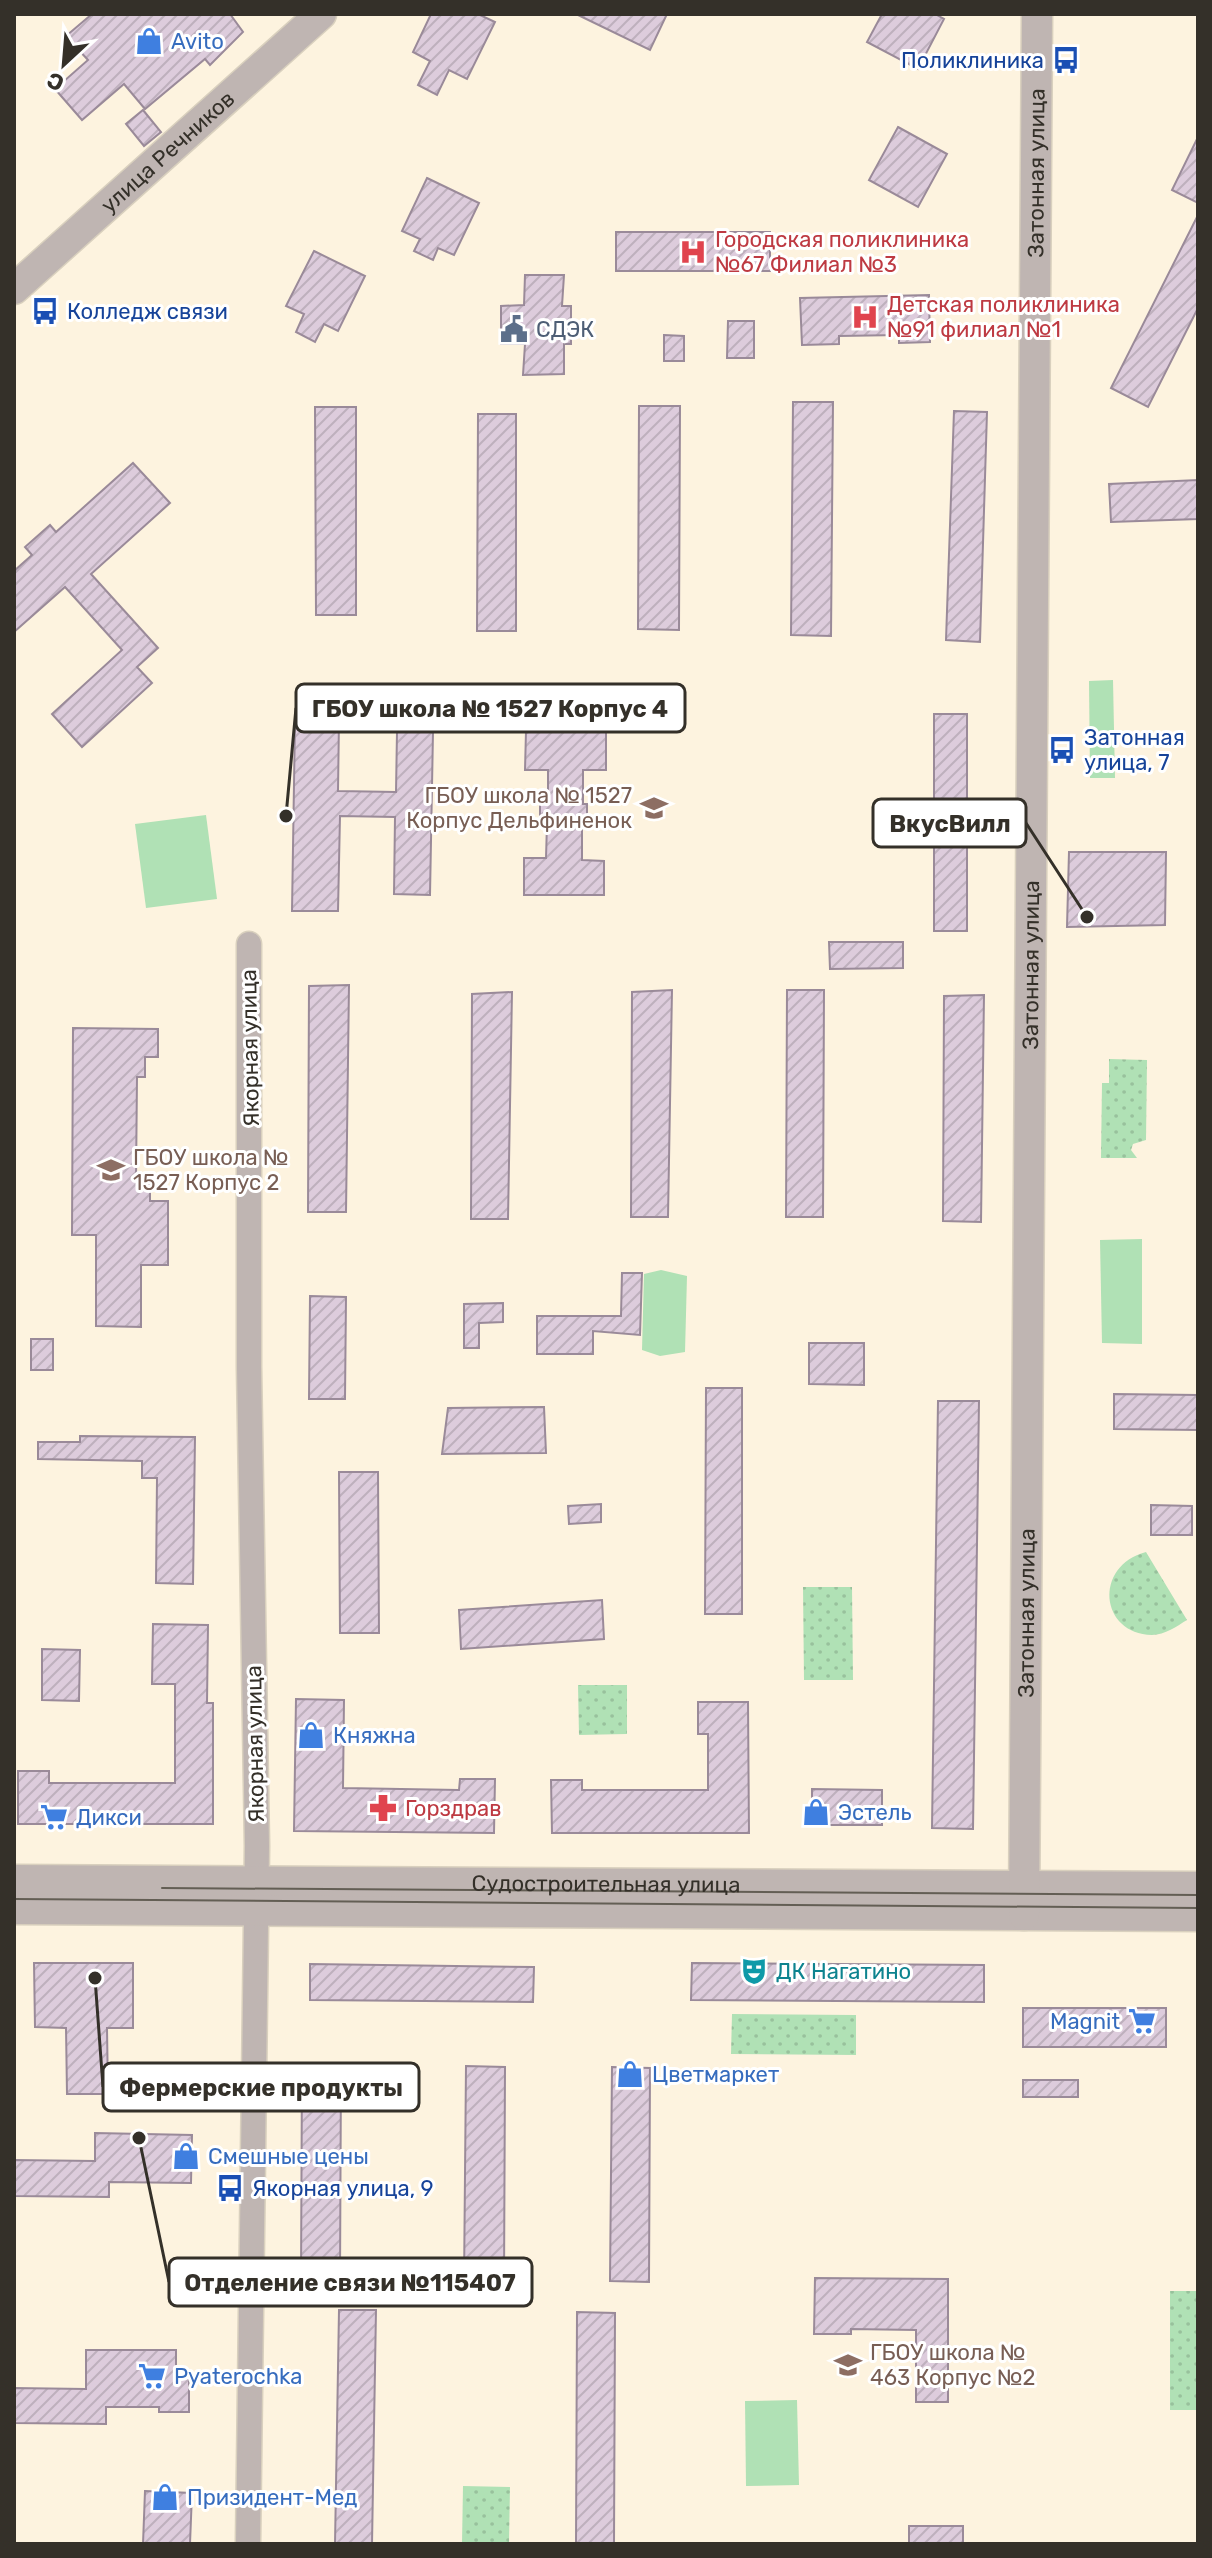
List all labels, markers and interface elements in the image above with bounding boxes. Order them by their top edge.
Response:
north arrow [24,24,104,104]
shop icon: Avito [134,26,164,56]
place label: Avito [171,28,224,55]
bus stop icon: Поликлиника [1051,45,1081,75]
place label: Поликлиника [901,47,1044,74]
text: С [43,66,68,97]
street label: улица Речников [95,85,240,218]
street label: Затонная улица [1022,88,1050,258]
place label: Городская поликлиника №67 Филиал №3 [715,226,969,278]
hospital icon: Городская поликлиника №67 Филиал №3 [678,237,708,267]
place label: Детская поликлиника №91 филиал №1 [887,291,1120,343]
bus stop icon: Колледж связи [30,296,60,326]
place label: Колледж связи [67,298,228,325]
hospital icon: Детская поликлиника №91 филиал №1 [850,302,880,332]
public building icon: СДЭК [499,314,529,344]
place label: СДЭК [536,316,594,343]
callout: ГБОУ школа № 1527 Корпус 4 [296,684,685,732]
text: ГБОУ школа № 1527 Корпус 4 [312,695,668,723]
place label: Затонная улица, 7 [1084,724,1185,776]
bus stop icon: Затонная улица, 7 [1047,735,1077,765]
place label: ГБОУ школа № 1527 Корпус Дельфиненок [406,782,632,834]
school or university icon: ГБОУ школа № 1527 Корпус Дельфиненок [639,793,669,823]
callout: ВкусВилл [873,799,1026,847]
text: ВкусВилл [889,810,1011,838]
street label: Затонная улица [1016,880,1045,1050]
street label: Якорная улица [235,969,265,1127]
place label: ГБОУ школа № 1527 Корпус 2 [133,1144,288,1196]
school or university icon: ГБОУ школа № 1527 Корпус 2 [96,1155,126,1185]
street label: Затонная улица [1012,1528,1040,1698]
street label: Якорная улица [240,1665,270,1823]
shop icon: Княжна [296,1720,326,1750]
place label: Княжна [333,1722,416,1749]
pharmacy icon: Горздрав [368,1793,398,1823]
place label: Горздрав [405,1795,502,1822]
shop icon: Эстель [801,1797,831,1827]
place label: Эстель [838,1799,912,1826]
supermarket icon: Дикси [39,1802,69,1832]
place label: Дикси [76,1804,142,1831]
street label: Судостроительная улица [472,1869,740,1898]
theatre icon: ДК Нагатино [739,1956,769,1986]
place label: ДК Нагатино [776,1958,911,1985]
supermarket icon: Magnit [1127,2006,1157,2036]
place label: Magnit [1050,2008,1120,2035]
shop icon: Цветмаркет [615,2059,645,2089]
place label: Цветмаркет [652,2061,779,2088]
callout: Фермерские продукты [103,2063,419,2111]
text: Фермерские продукты [119,2074,403,2102]
shop icon: Смешные цены [171,2141,201,2171]
place label: Смешные цены [208,2143,369,2170]
bus stop icon: Якорная улица, 9 [215,2173,245,2203]
place label: Якорная улица, 9 [252,2175,434,2202]
callout: Отделение связи №115407 [169,2258,532,2306]
text: Отделение связи №115407 [184,2269,516,2297]
place label: ГБОУ школа № 463 Корпус №2 [870,2339,1035,2391]
school or university icon: ГБОУ школа № 463 Корпус №2 [833,2350,863,2380]
supermarket icon: Pyaterochka [137,2361,167,2391]
place label: Pyaterochka [174,2363,302,2390]
shop icon: Призидент-Мед [150,2482,180,2512]
place label: Призидент-Мед [187,2484,358,2511]

